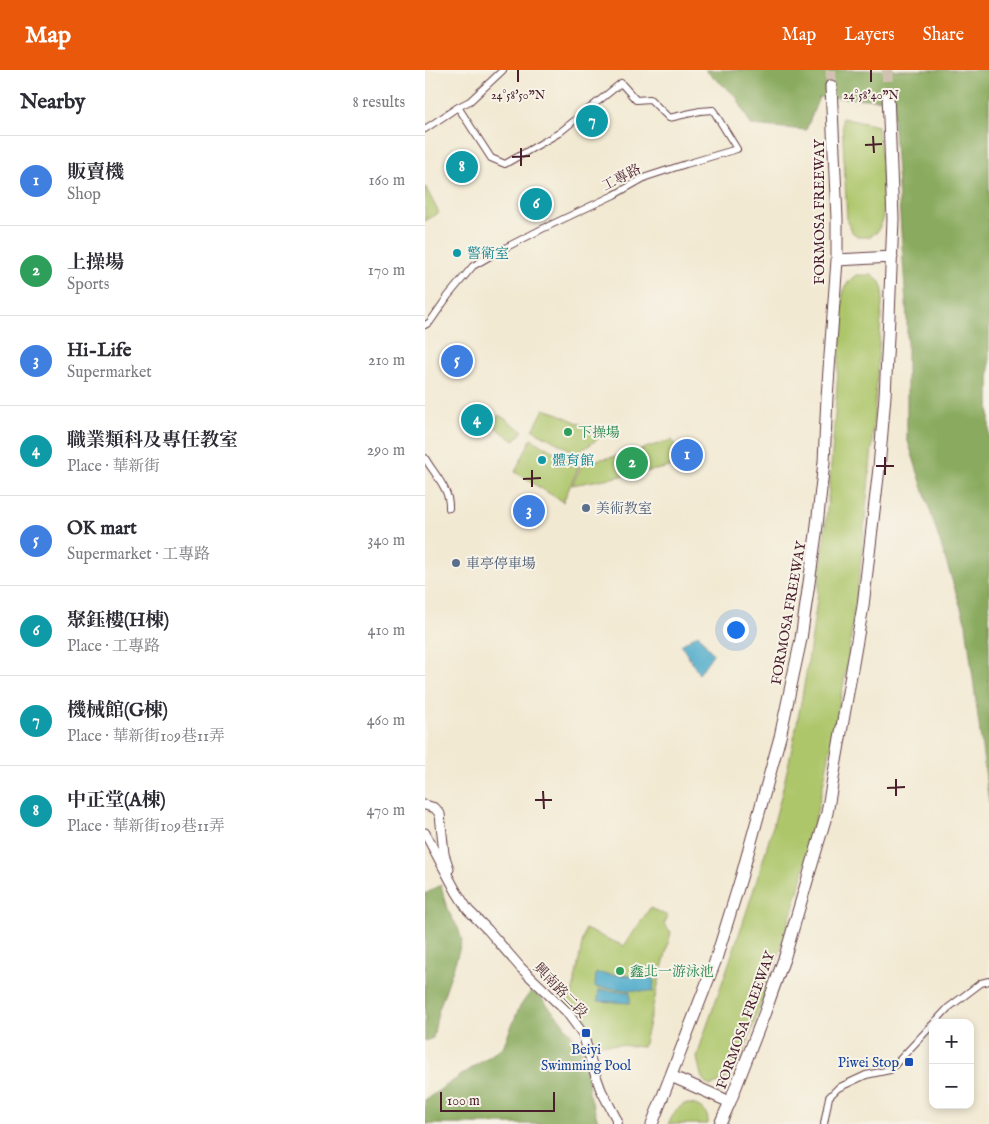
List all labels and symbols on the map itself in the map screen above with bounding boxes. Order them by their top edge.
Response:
text: 24°58'50"N [491,88,546,103]
text: 24°58'40"N [843,88,900,103]
pin: 7 [576,102,608,140]
street label: FORMOSA FREEWAY [811,138,829,285]
pin: 8 [446,148,478,186]
street label: 工專路 [599,160,644,195]
pin: 6 [520,185,552,223]
place label: 警衛室 [467,245,509,263]
marker: 警衛室 [451,247,463,259]
pin: 5 [441,342,473,380]
pin: 4 [461,401,493,439]
place label: 下操場 [578,424,620,442]
marker: 下操場 [562,426,574,438]
pin: 1 [671,436,703,474]
pin: 2 [616,444,648,482]
place label: 體育館 [552,452,594,470]
marker: 體育館 [536,454,548,466]
pin: 3 [513,492,545,530]
place label: 美術教室 [596,500,652,518]
marker: 美術教室 [580,502,592,514]
street label: FORMOSA FREEWAY [767,539,811,686]
place label: 車亭停車場 [466,555,536,573]
marker: 車亭停車場 [450,557,462,569]
your location [723,617,749,643]
street label: FORMOSA FREEWAY [713,948,780,1092]
street label: 興南路二段 [529,959,591,1022]
place label: 鑫北一游泳池 [630,963,714,981]
marker: 鑫北一游泳池 [614,965,626,977]
marker: Beiyi Swimming Pool [580,1027,592,1039]
place label: Beiyi Swimming Pool [541,1041,631,1075]
place label: Piwei Stop [838,1054,899,1072]
marker: Piwei Stop [903,1056,915,1068]
scale bar [440,1089,555,1112]

